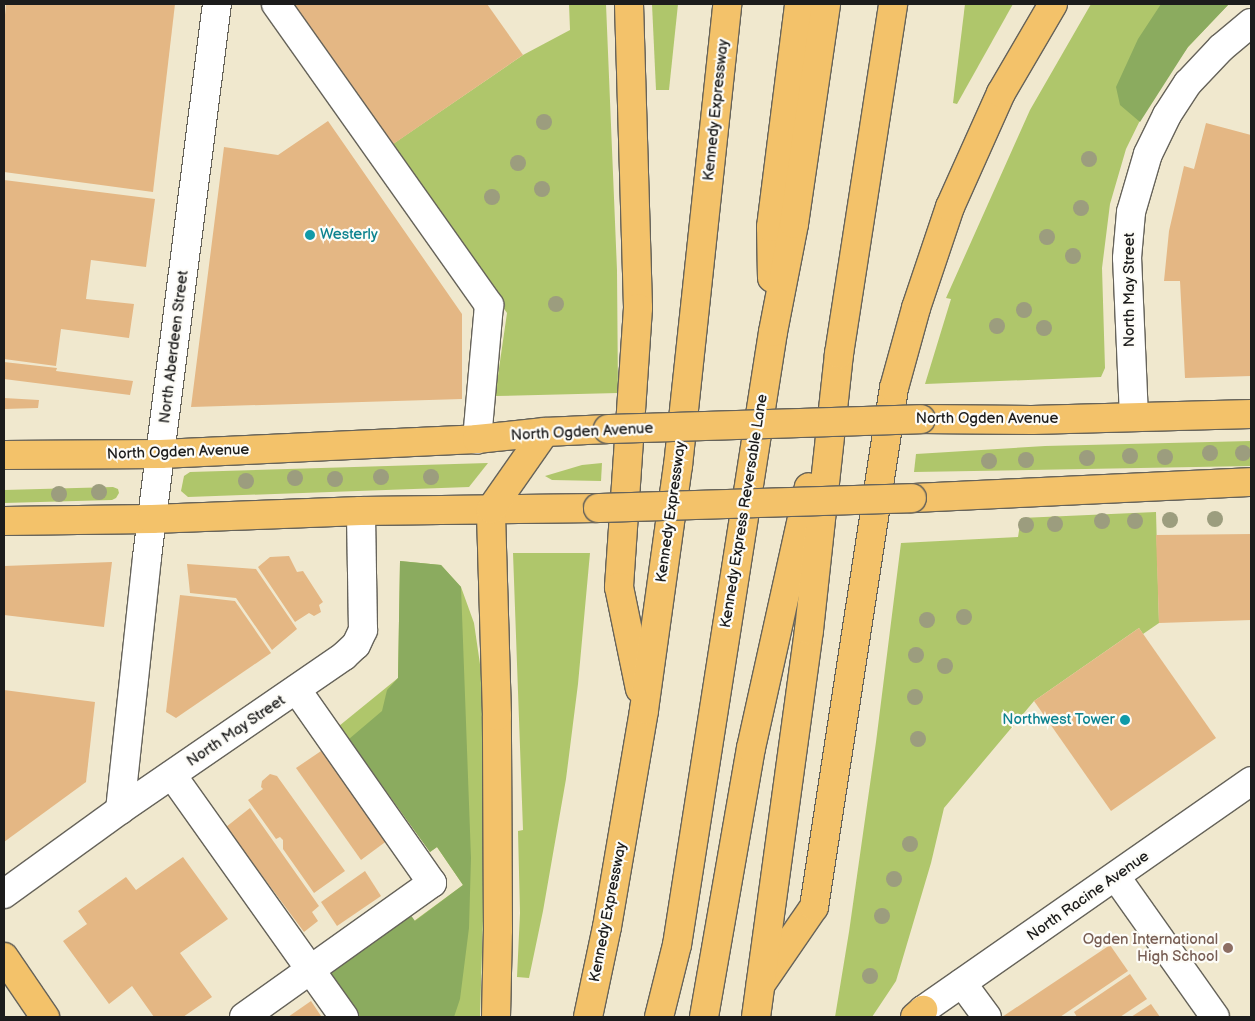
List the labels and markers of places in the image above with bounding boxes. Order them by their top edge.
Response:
place label: Westerly [320,226,378,244]
marker: Westerly [304,229,316,241]
place label: Northwest Tower [1002,711,1115,729]
marker: Northwest Tower [1119,714,1131,726]
place label: Ogden International High School [1083,930,1218,965]
marker: Ogden International High School [1222,942,1234,954]

